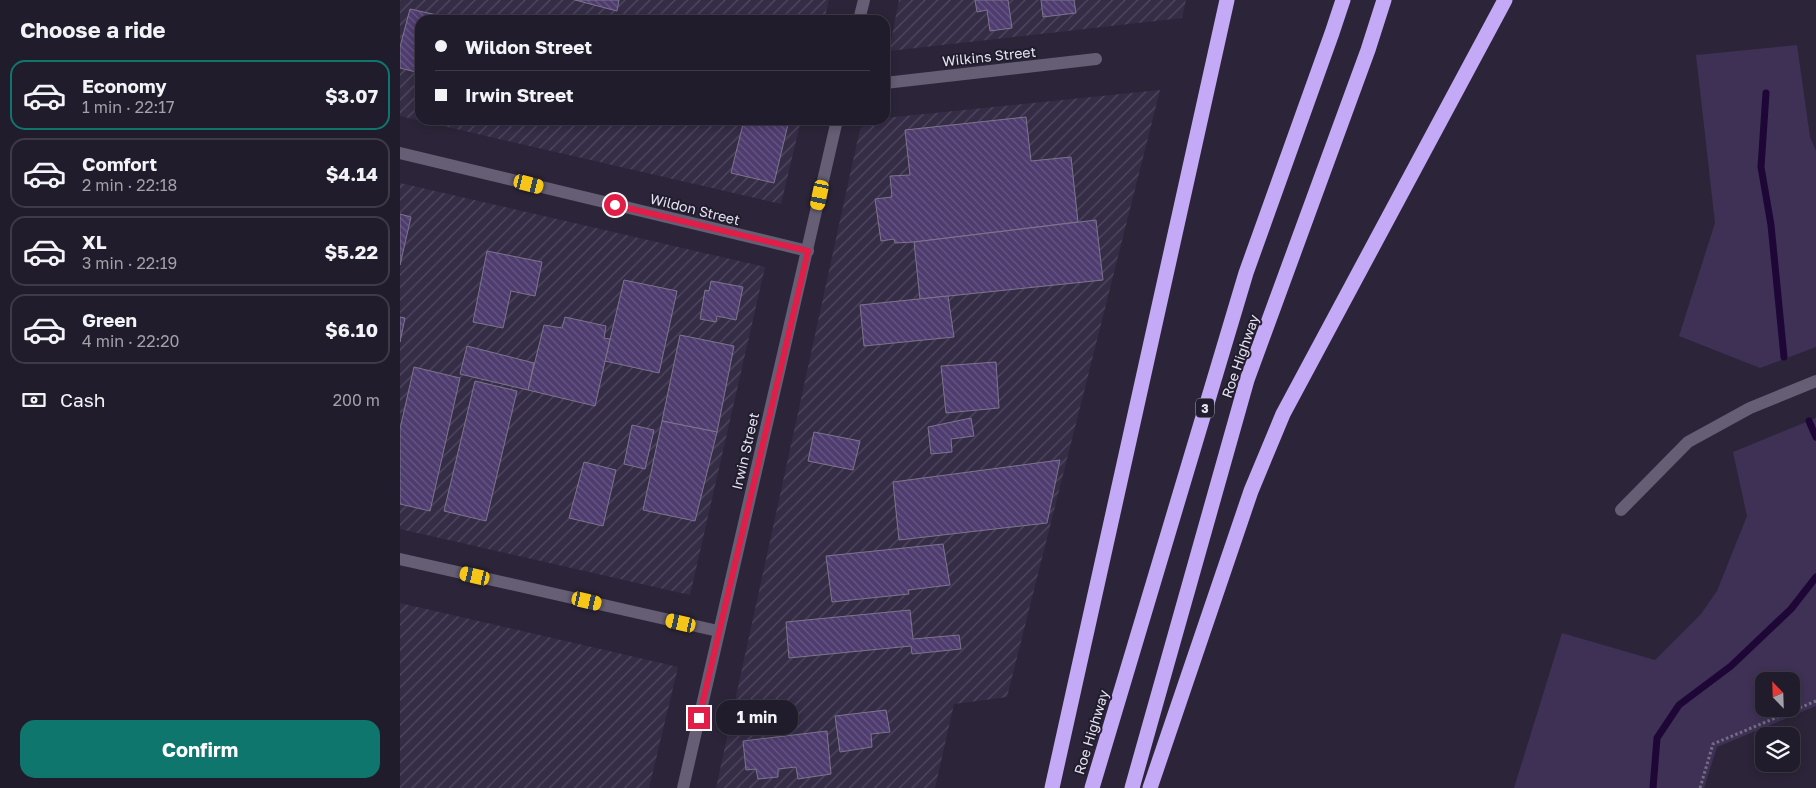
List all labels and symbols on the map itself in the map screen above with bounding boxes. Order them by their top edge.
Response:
street label: Wilkins Street [941,43,1037,69]
car [512,173,545,195]
car [809,179,830,211]
street label: Wildon Street [648,190,742,228]
route start [604,194,626,216]
street label: Roe Highway [1218,312,1262,400]
road number: 3 [1196,398,1214,418]
street label: Irwin Street [728,411,762,491]
car [458,565,491,587]
car [570,590,603,612]
car [664,612,697,634]
north arrow [1755,672,1800,718]
street label: Roe Highway [1070,688,1112,776]
callout: 1 min [716,700,799,736]
route end [688,707,710,729]

